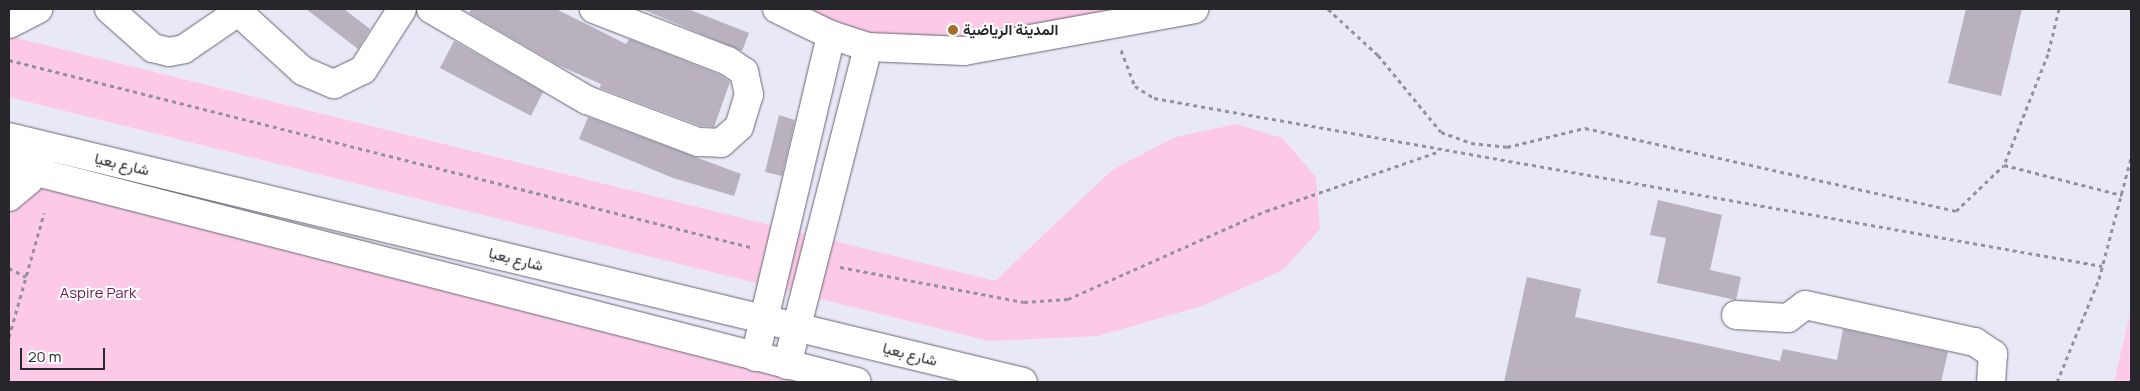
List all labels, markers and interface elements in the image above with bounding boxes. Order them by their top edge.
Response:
place label: المدينة الرياضية [963,21,1058,39]
marker: المدينة الرياضية [947,24,959,36]
street label: شارع بعيا [93,149,151,179]
street label: شارع بعيا [487,244,545,274]
park label: Aspire Park [60,284,136,302]
scale bar [22,338,108,370]
street label: شارع بعيا [881,339,939,369]
text: 20 m [28,346,61,367]

